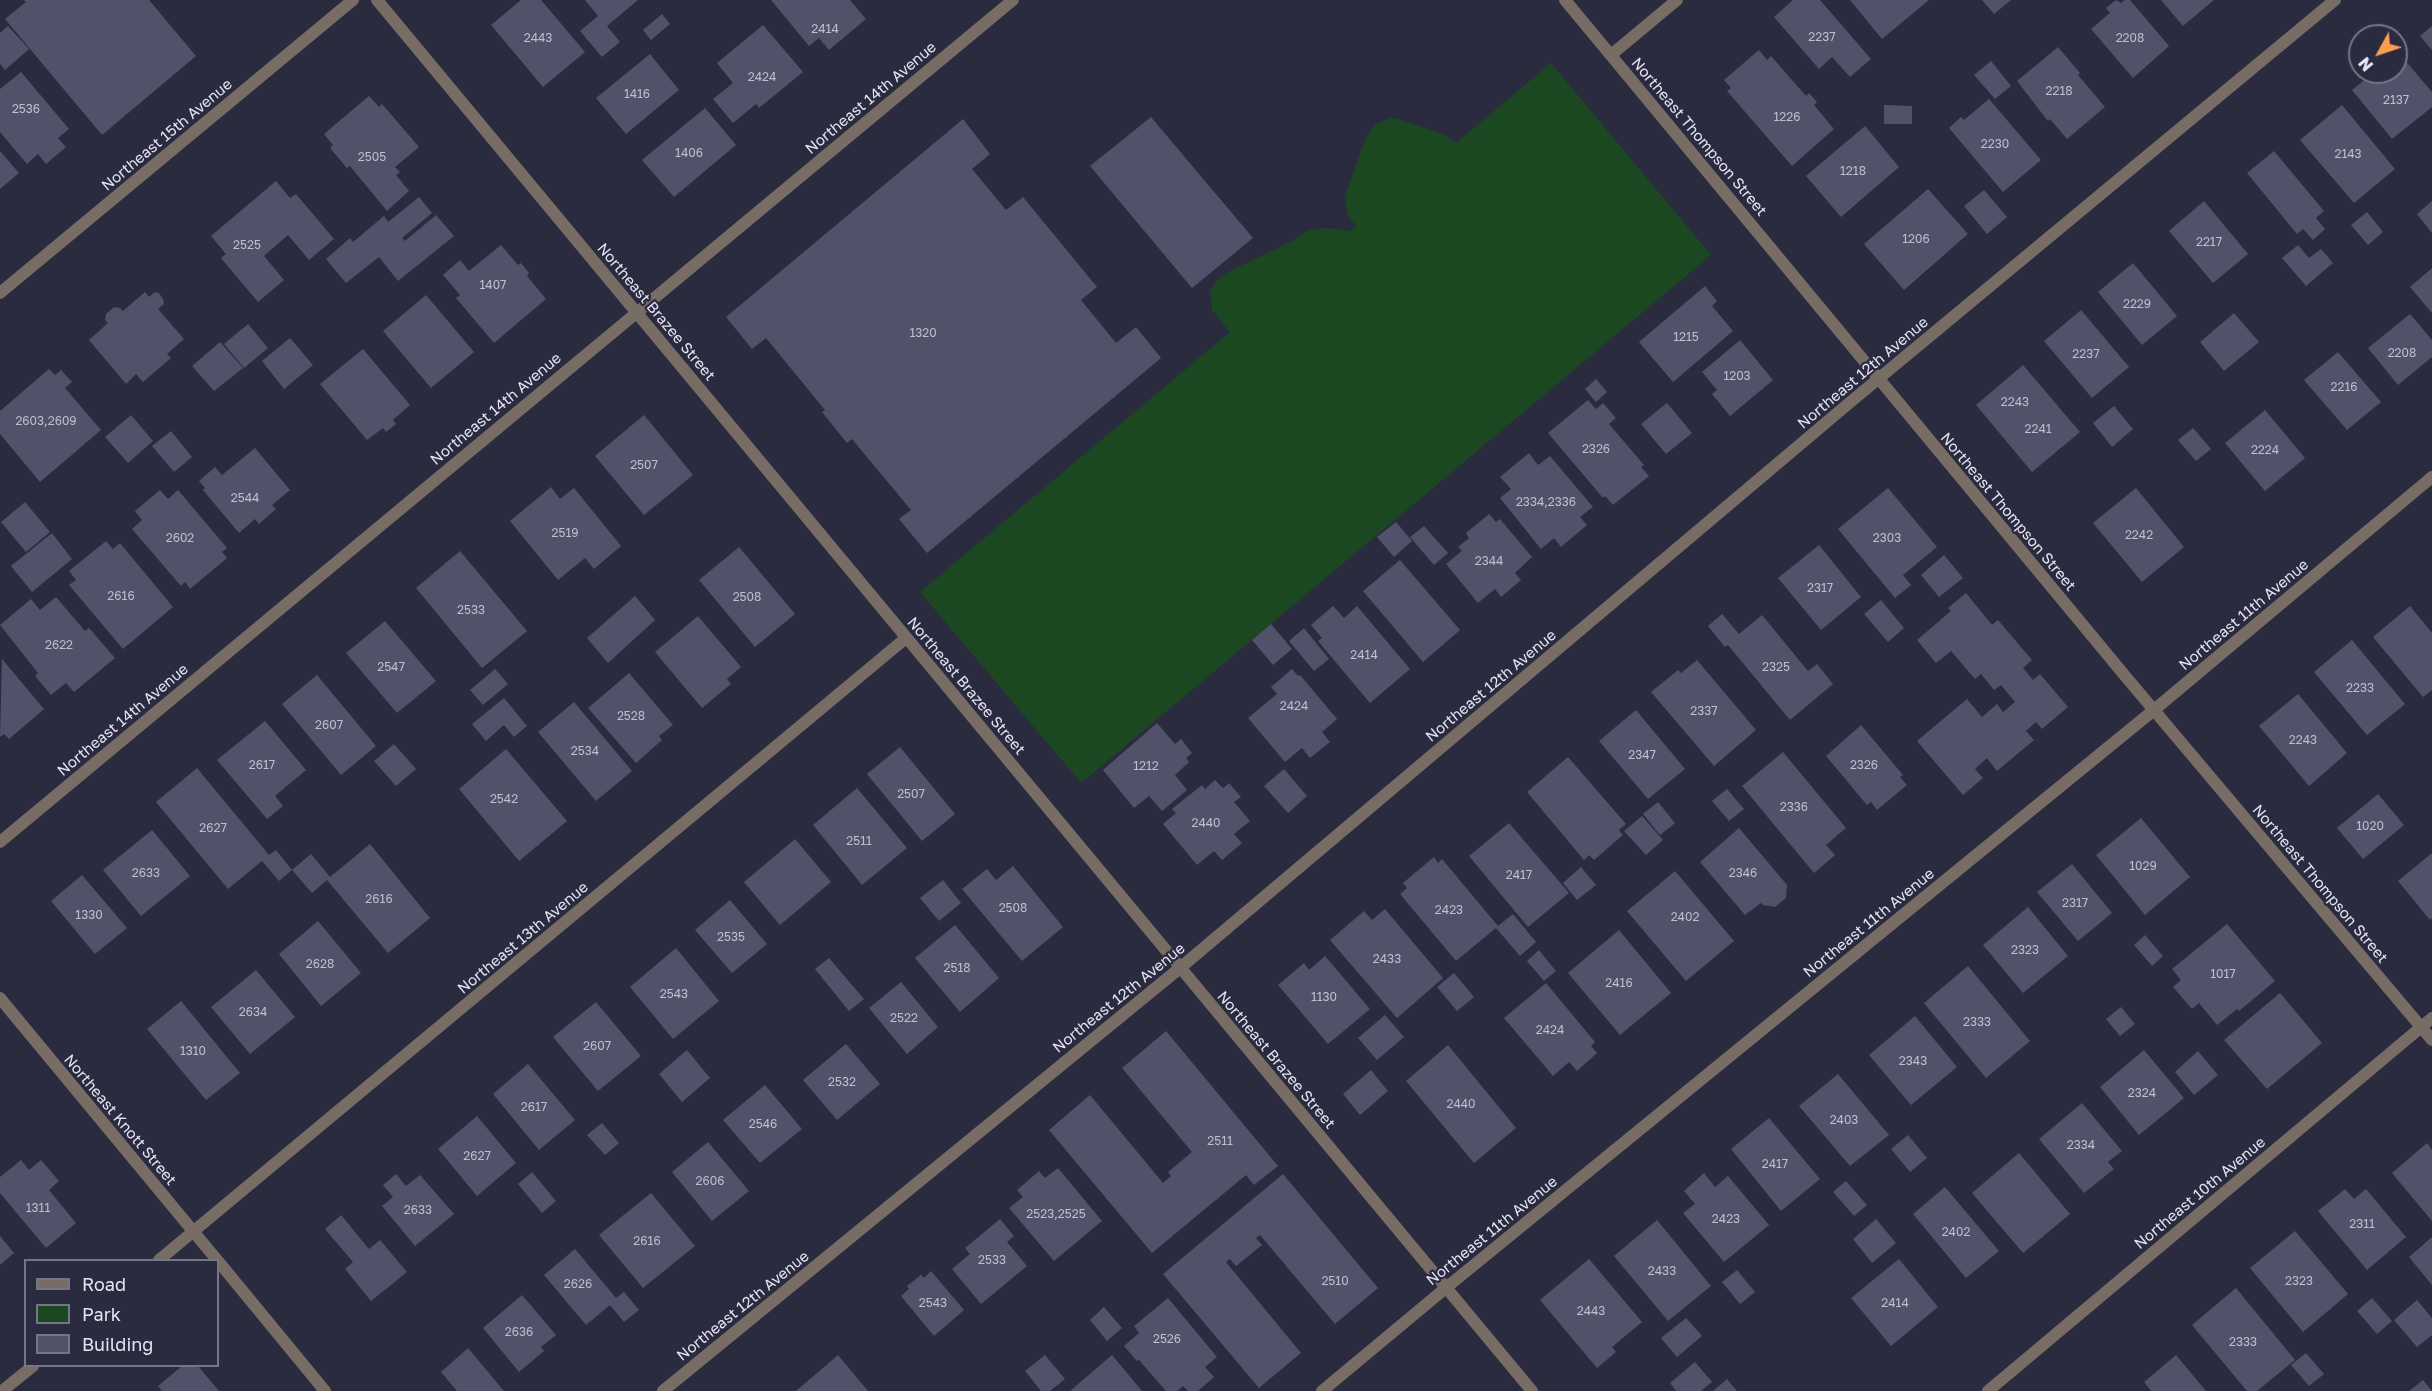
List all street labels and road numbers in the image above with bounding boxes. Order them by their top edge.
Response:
street label: Northeast 14th Avenue [802,38,940,158]
street label: Northeast Thompson Street [1628,54,1770,220]
street label: Northeast 15th Avenue [98,75,236,195]
street label: Northeast Brazee Street [593,240,719,384]
street label: Northeast 12th Avenue [1794,313,1932,433]
street label: Northeast 14th Avenue [427,349,565,469]
street label: Northeast Thompson Street [1937,429,2079,595]
street label: Northeast 11th Avenue [2176,556,2312,674]
street label: Northeast Brazee Street [903,614,1029,758]
street label: Northeast 12th Avenue [1422,626,1560,746]
street label: Northeast 14th Avenue [54,660,192,780]
street label: Northeast Thompson Street [2249,801,2391,967]
street label: Northeast 11th Avenue [1800,865,1938,981]
street label: Northeast 13th Avenue [454,878,592,998]
street label: Northeast 12th Avenue [1049,939,1189,1057]
street label: Northeast Brazee Street [1213,988,1339,1132]
street label: Northeast Knott Street [60,1051,180,1189]
street label: Northeast 10th Avenue [2131,1133,2269,1253]
street label: Northeast 11th Avenue [1423,1173,1561,1289]
street label: Northeast 12th Avenue [673,1247,813,1365]

